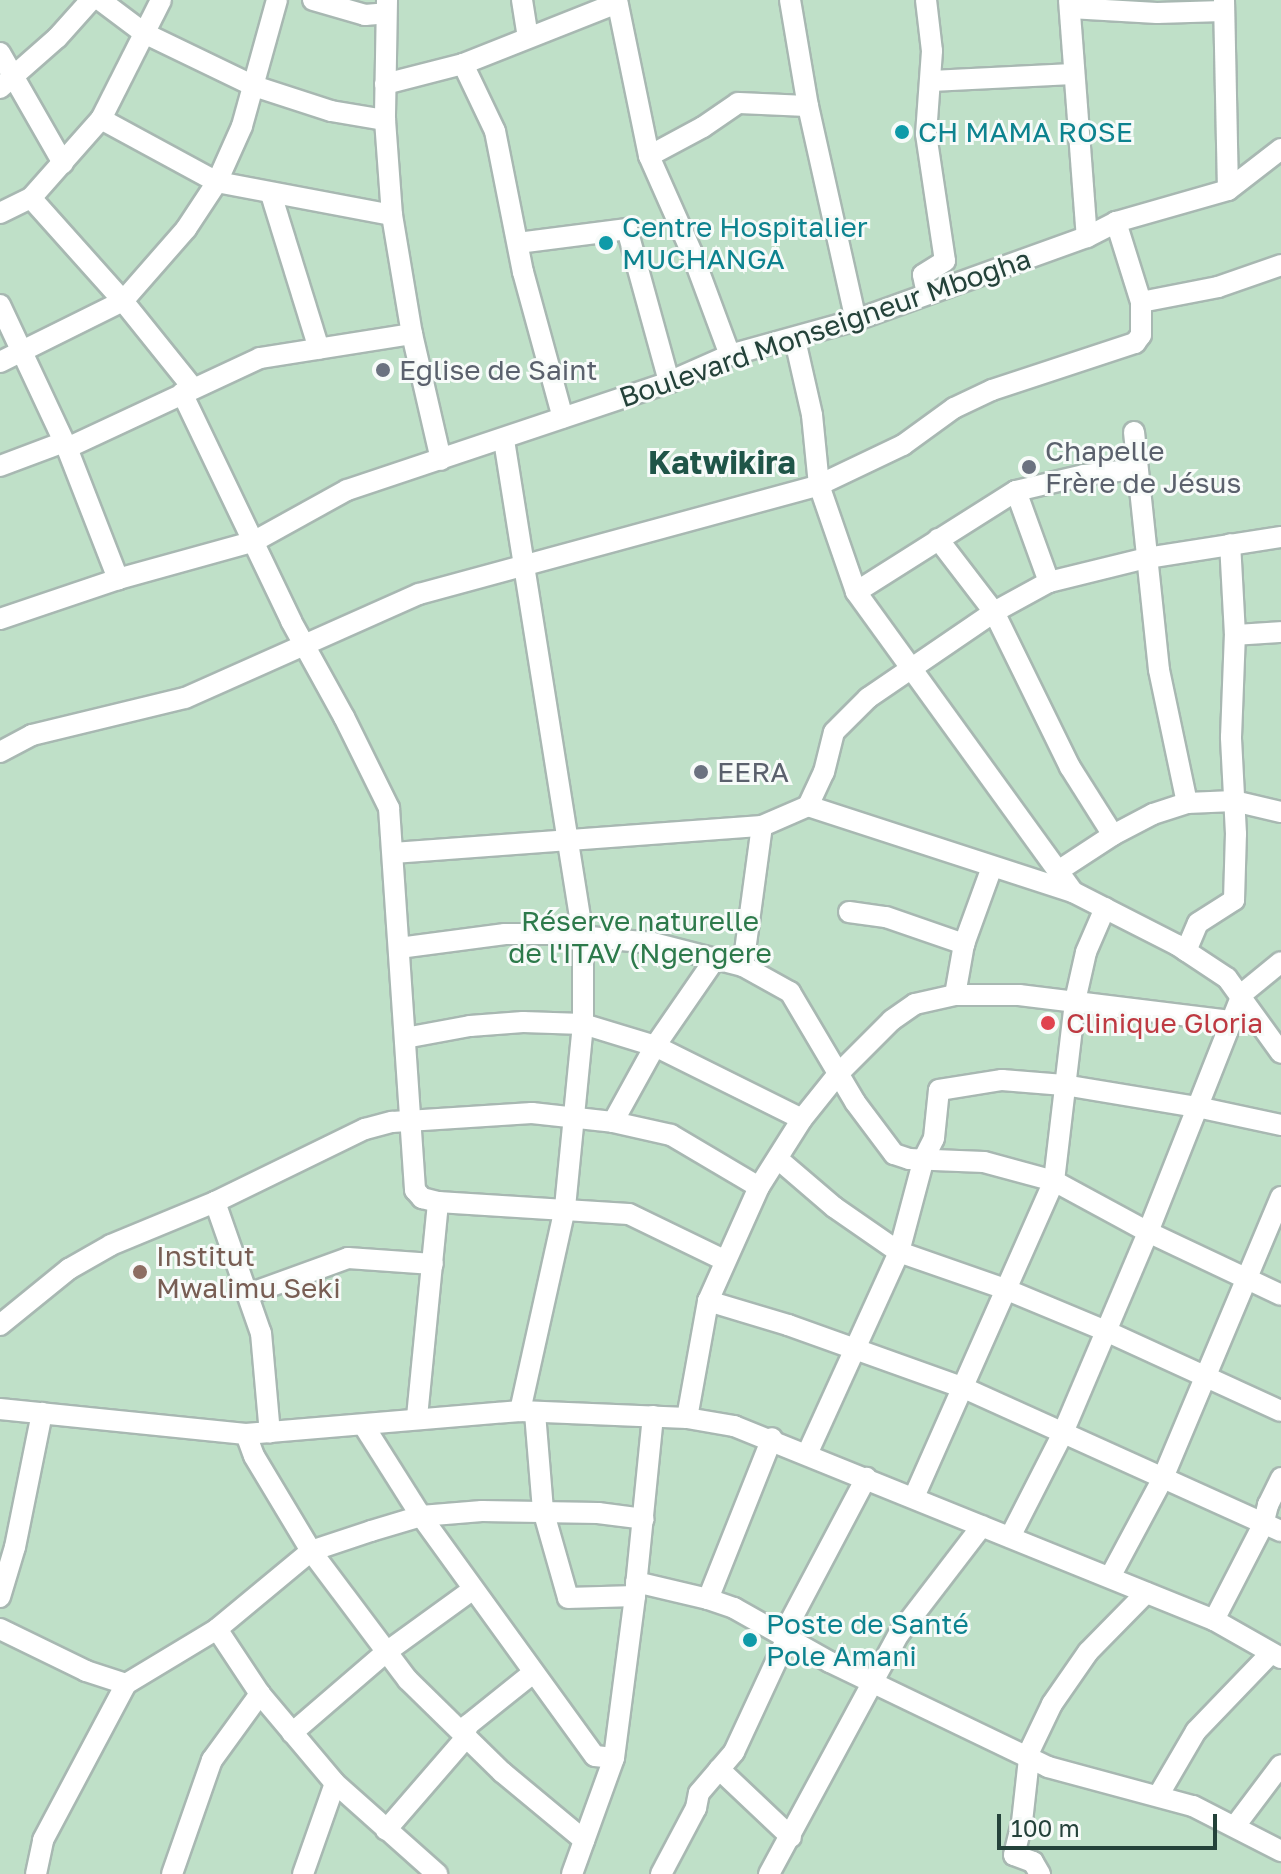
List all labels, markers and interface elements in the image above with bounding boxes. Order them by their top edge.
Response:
place label: CH MAMA ROSE [918,115,1133,149]
marker: CH MAMA ROSE [893,123,911,141]
place label: Centre Hospitalier MUCHANGA [622,210,868,276]
marker: Centre Hospitalier MUCHANGA [597,234,615,252]
street label: Boulevard Monseigneur Mbogha [615,242,1035,414]
place label: Eglise de Saint [399,353,597,387]
marker: Eglise de Saint [374,361,392,379]
place label: Chapelle Frère de Jésus [1045,434,1241,500]
district label: Katwikira [648,443,796,481]
marker: Chapelle Frère de Jésus [1020,458,1038,476]
place label: EERA [717,755,789,789]
marker: EERA [692,763,710,781]
park label: Réserve naturelle de l'ITAV (Ngengere [508,904,772,970]
place label: Clinique Gloria [1066,1006,1263,1040]
marker: Clinique Gloria [1037,1012,1059,1034]
place label: Institut Mwalimu Seki [156,1239,341,1305]
marker: Institut Mwalimu Seki [131,1263,149,1281]
place label: Poste de Santé Pole Amani [766,1607,969,1673]
marker: Poste de Santé Pole Amani [741,1631,759,1649]
scale bar [1001,1798,1221,1848]
text: 100 m [1011,1813,1080,1842]

